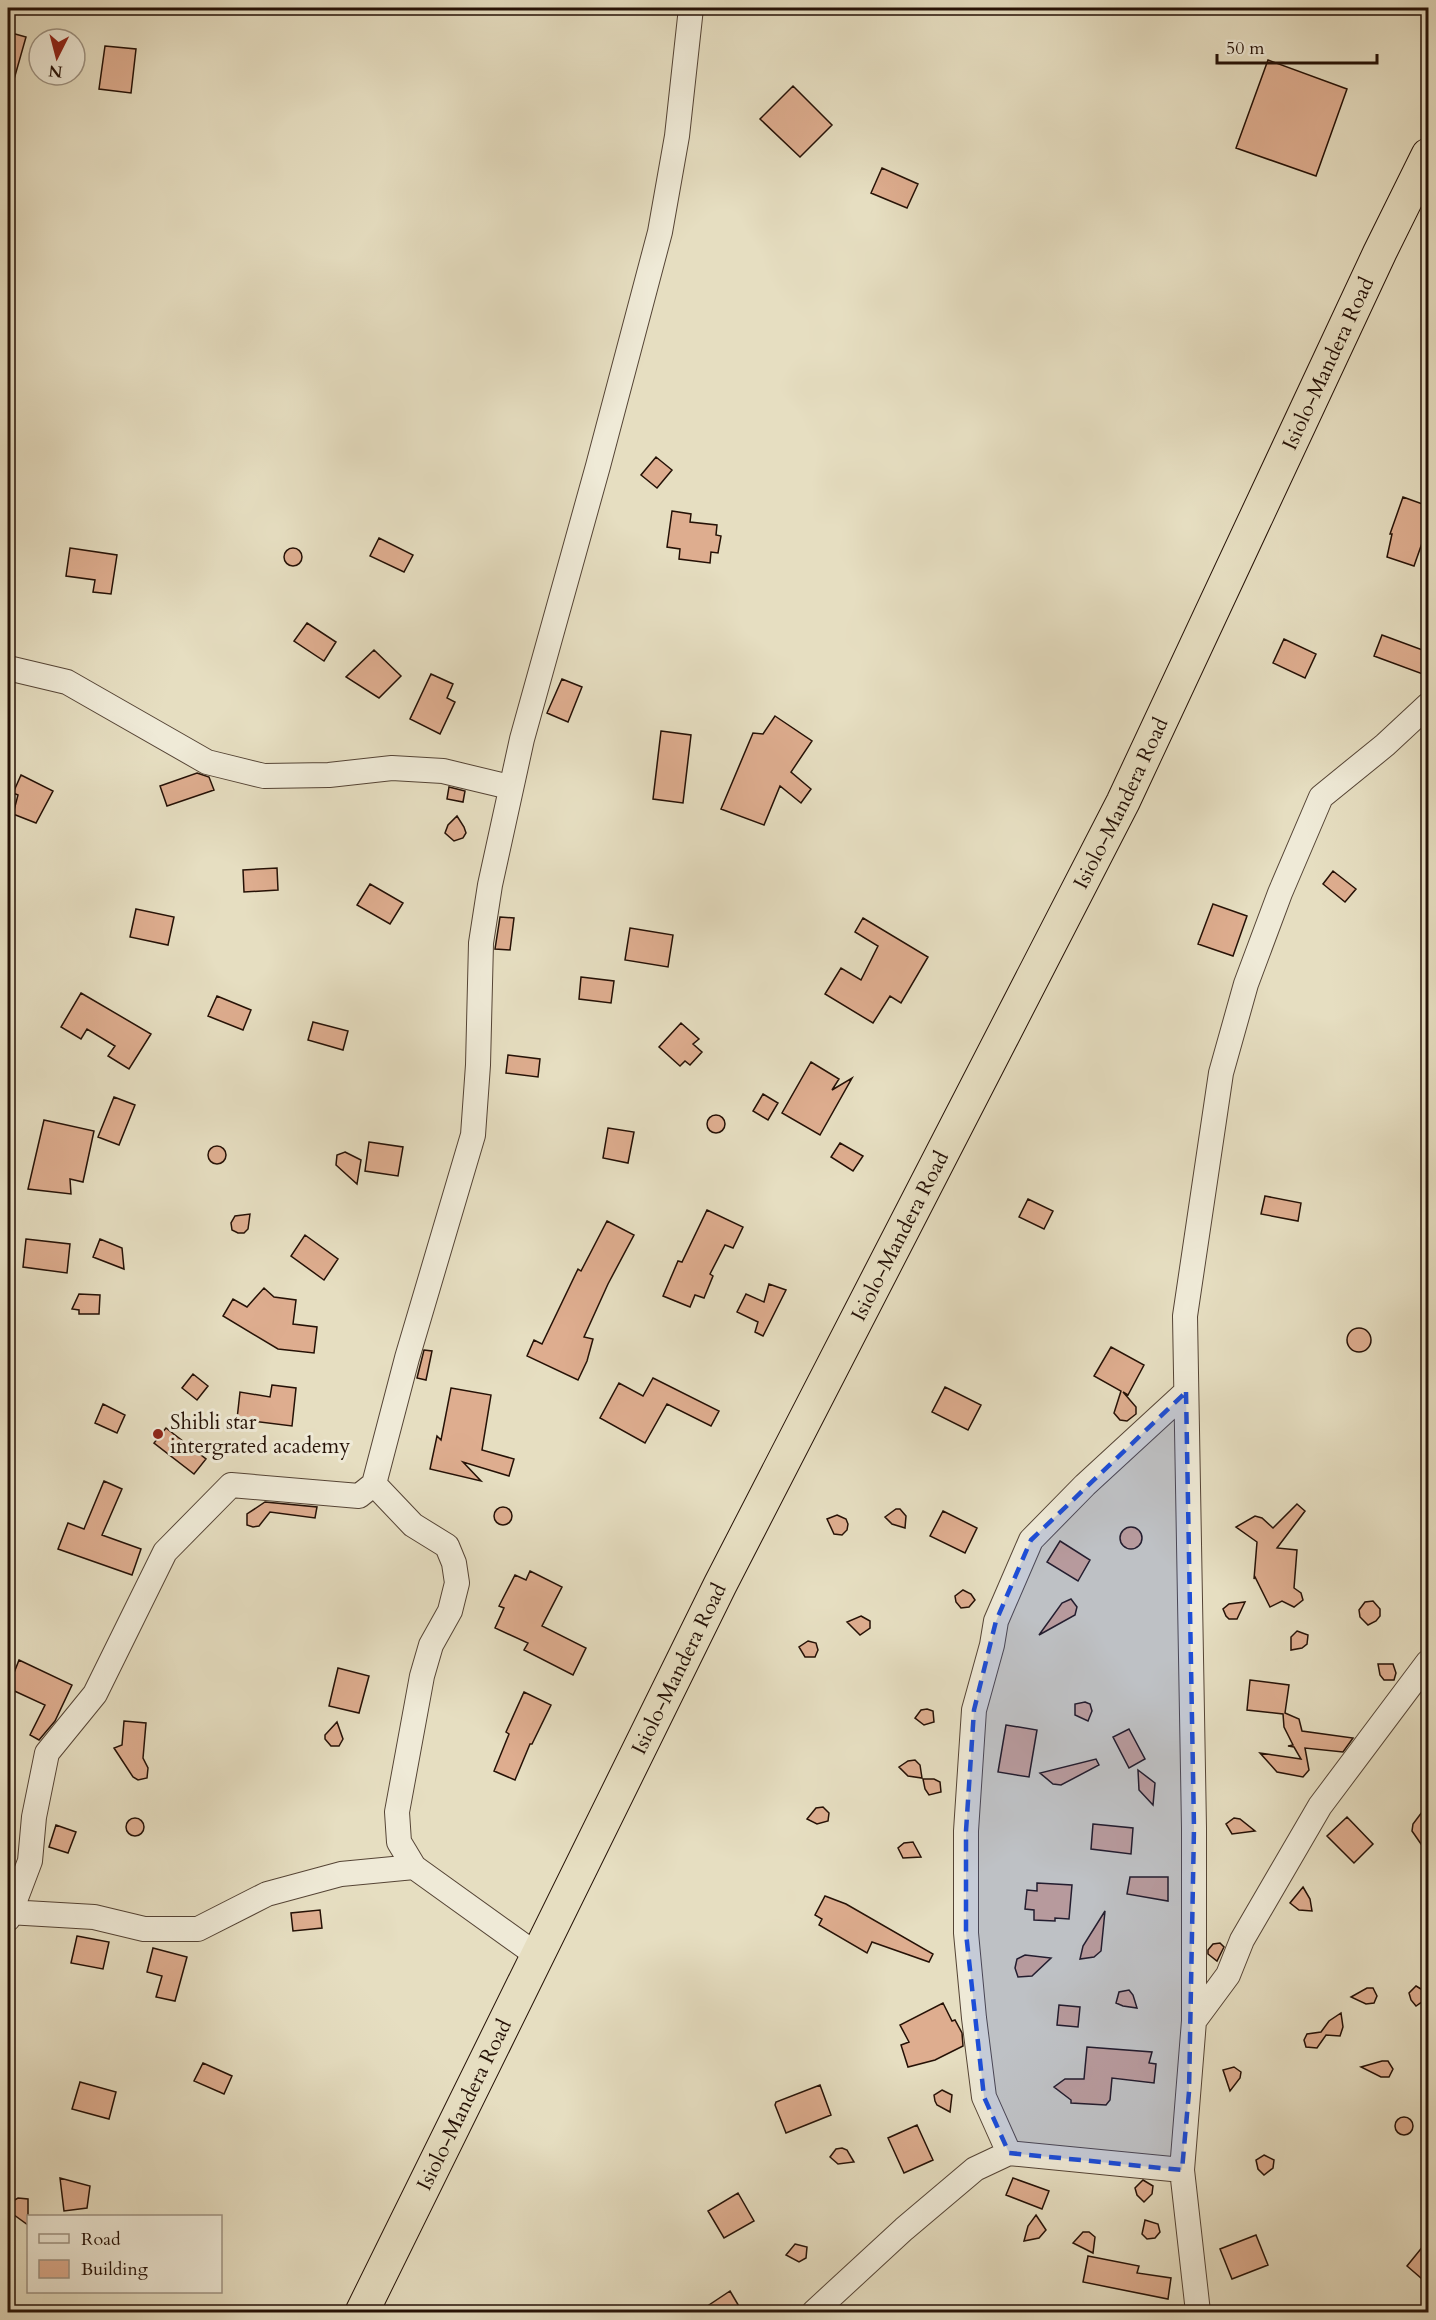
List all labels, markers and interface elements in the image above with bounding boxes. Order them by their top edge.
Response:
north arrow [27,27,87,87]
scale bar [1217,27,1378,65]
text: 50 m [1226,36,1265,61]
text: N [47,59,64,83]
street label: Isiolo-Mandera Road [1275,273,1381,455]
street label: Isiolo-Mandera Road [1067,713,1175,894]
street label: Isiolo-Mandera Road [844,1146,956,1326]
place label: Shibli star intergrated academy [170,1408,350,1461]
marker: Shibli star intergrated academy [151,1427,165,1441]
street label: Isiolo-Mandera Road [625,1578,734,1760]
street label: Isiolo-Mandera Road [410,2014,519,2196]
legend [27,2215,222,2293]
text: Road [81,2227,121,2252]
text: Building [81,2257,149,2282]

